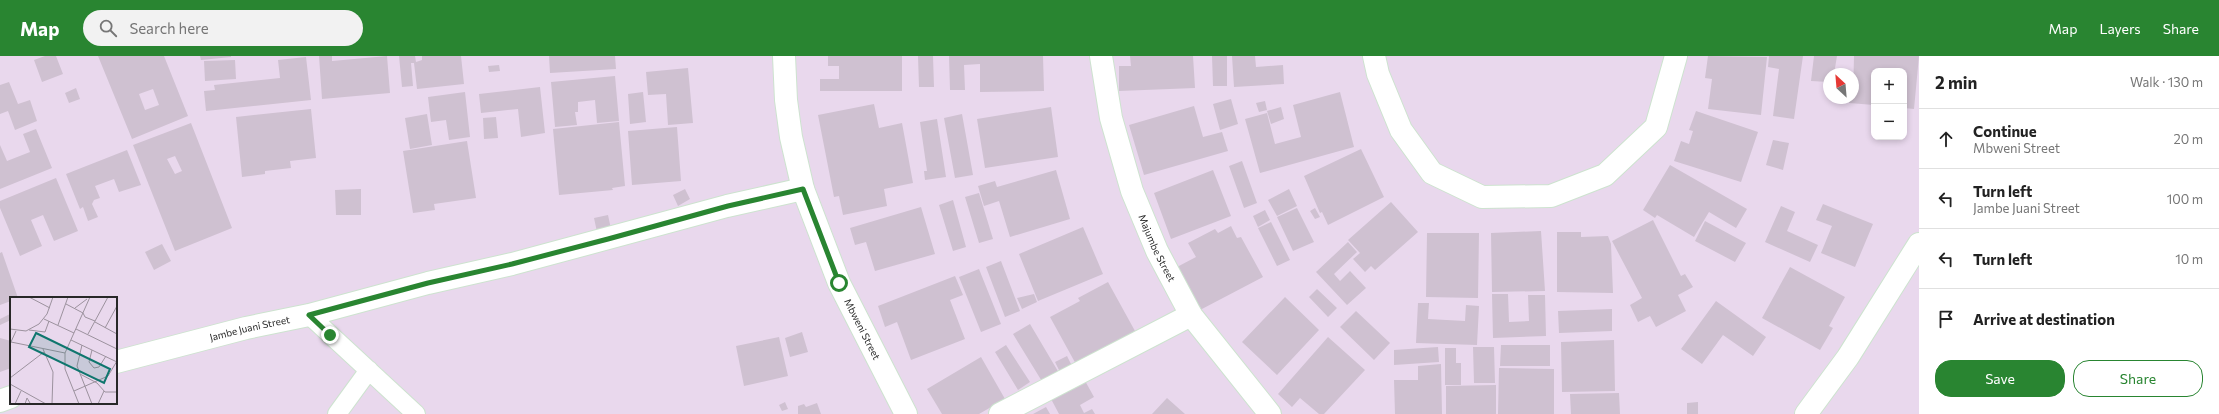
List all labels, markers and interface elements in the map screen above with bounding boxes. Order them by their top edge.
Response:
search box [83,10,363,46]
text: Map [20,17,59,40]
icon: search [97,17,119,39]
text: Search here [129,19,209,37]
text: Map [2049,20,2077,37]
text: Layers [2099,20,2141,37]
text: Share [2163,20,2199,37]
north arrow [1823,68,1859,104]
map controls [1871,68,1907,140]
button: + [1871,68,1907,104]
text: 2 min [1935,72,1977,93]
text: Walk · 130 m [2130,74,2203,90]
button: − [1871,104,1907,140]
text: Continue [1973,122,2037,140]
icon: ahead [1935,128,1957,150]
text: 20 m [2174,131,2203,147]
text: Mbweni Street [1973,140,2060,156]
text: Turn left [1973,182,2032,200]
icon: left [1935,188,1957,210]
text: 100 m [2167,191,2203,207]
text: Jambe Juani Street [1973,200,2080,216]
street label: Majumbe Street [1136,212,1178,284]
icon: left [1935,248,1957,270]
text: Turn left [1973,250,2032,268]
text: 10 m [2175,251,2203,267]
route start [830,274,848,292]
street label: Mbweni Street [842,296,883,361]
inset map [10,297,117,404]
icon: arrive [1935,308,1957,330]
text: Arrive at destination [1973,310,2115,328]
street label: Jambe Juani Street [208,313,291,343]
route end [321,326,339,344]
button: Save [1935,360,2065,397]
button: Share [2073,360,2203,397]

